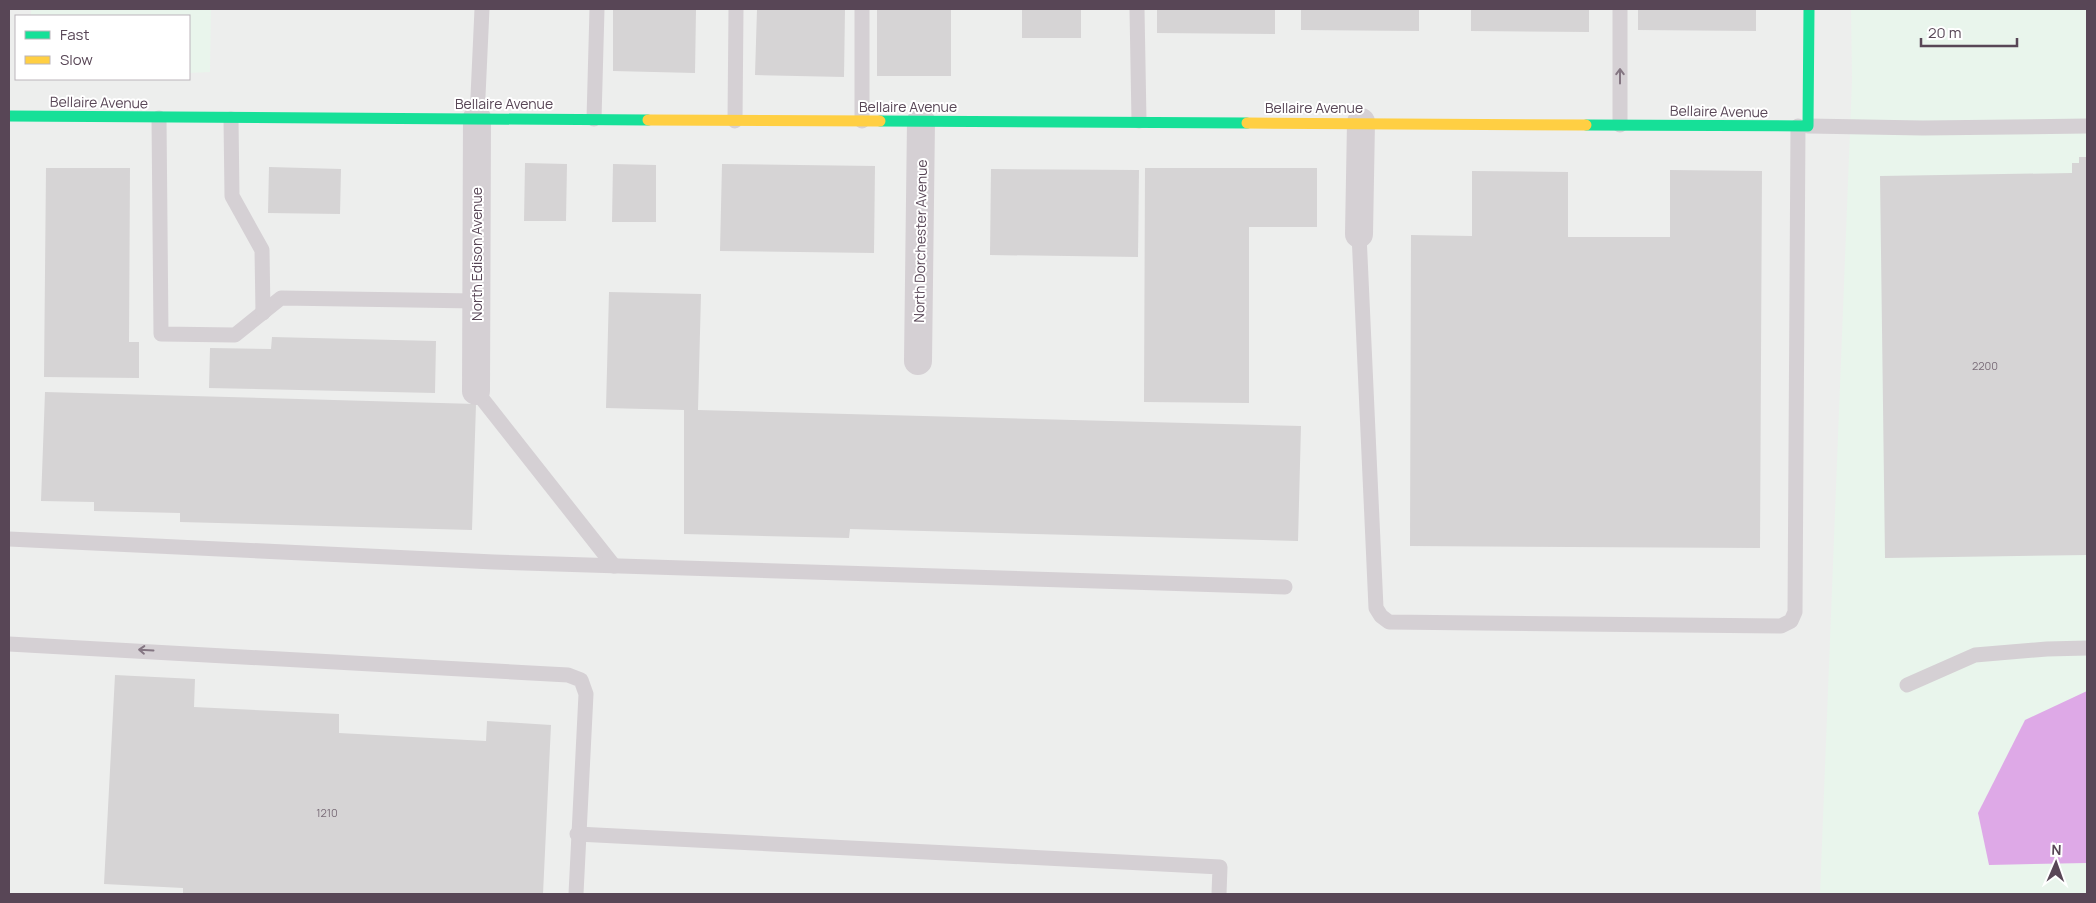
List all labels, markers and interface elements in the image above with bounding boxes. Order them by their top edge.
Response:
legend [15,15,190,80]
scale bar [1921,15,2017,47]
text: 20 m [1928,22,1961,43]
text: Fast [60,24,89,45]
text: Slow [60,49,93,70]
one-way arrow [1615,68,1625,84]
street label: Bellaire Avenue [50,92,148,112]
street label: Bellaire Avenue [455,94,553,113]
street label: Bellaire Avenue [859,97,957,116]
street label: Bellaire Avenue [1265,98,1363,117]
street label: Bellaire Avenue [1670,101,1768,121]
street label: North Dorchester Avenue [909,159,931,323]
street label: North Edison Avenue [467,187,486,321]
house number: 2200 [1972,358,1998,373]
one-way arrow [138,646,154,655]
house number: 1210 [316,805,338,820]
north arrow [2031,838,2081,888]
text: N [2051,840,2062,859]

